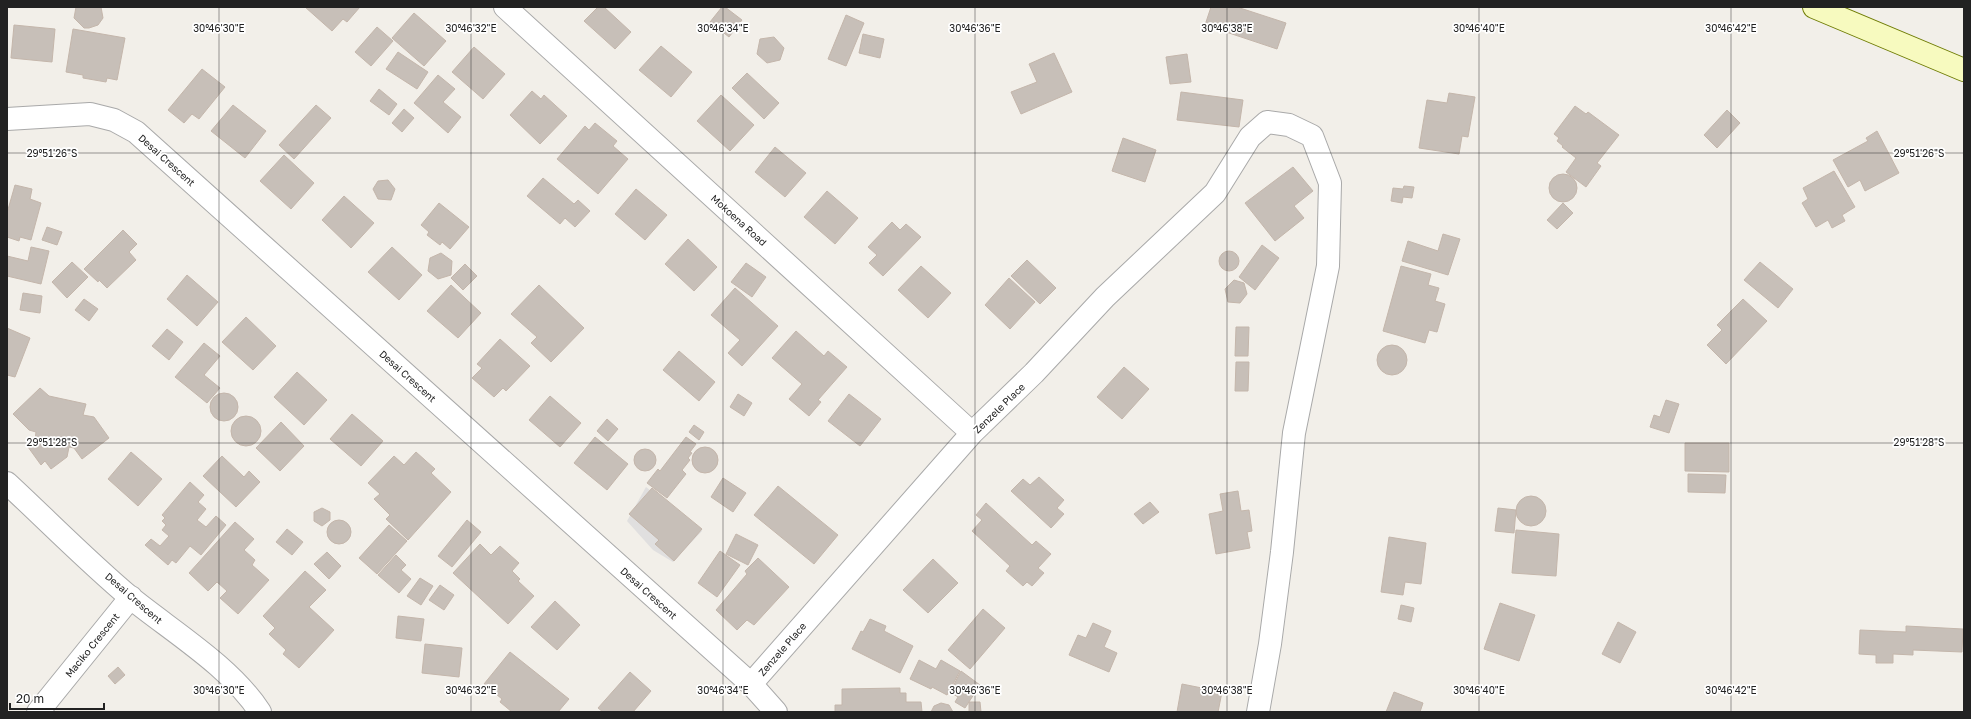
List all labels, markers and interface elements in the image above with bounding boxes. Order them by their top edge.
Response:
text: 30°46'30"E [193,22,245,34]
text: 30°46'32"E [445,22,497,34]
text: 30°46'34"E [697,22,749,34]
text: 30°46'36"E [949,22,1001,34]
text: 30°46'38"E [1201,22,1253,34]
text: 30°46'40"E [1453,22,1505,34]
text: 30°46'42"E [1705,22,1757,34]
street label: Desai Crescent [136,131,198,189]
text: 29°51'26"S [27,147,77,159]
text: 29°51'26"S [1894,147,1944,159]
street label: Mokoena Road [709,192,769,248]
street label: Desai Crescent [377,347,439,405]
street label: Zenzele Place [971,380,1027,435]
text: 29°51'28"S [27,436,77,448]
text: 29°51'28"S [1894,436,1944,448]
street label: Desai Crescent [618,564,680,622]
street label: Desai Crescent [103,570,165,626]
street label: Maciko Crescent [62,610,122,680]
street label: Zenzele Place [756,620,809,678]
text: 30°46'30"E [193,684,245,696]
text: 30°46'32"E [445,684,497,696]
text: 30°46'34"E [697,684,749,696]
text: 30°46'36"E [949,684,1001,696]
text: 30°46'38"E [1201,684,1253,696]
text: 30°46'40"E [1453,684,1505,696]
text: 30°46'42"E [1705,684,1757,696]
scale bar [10,685,104,711]
text: 20 m [16,691,44,706]

